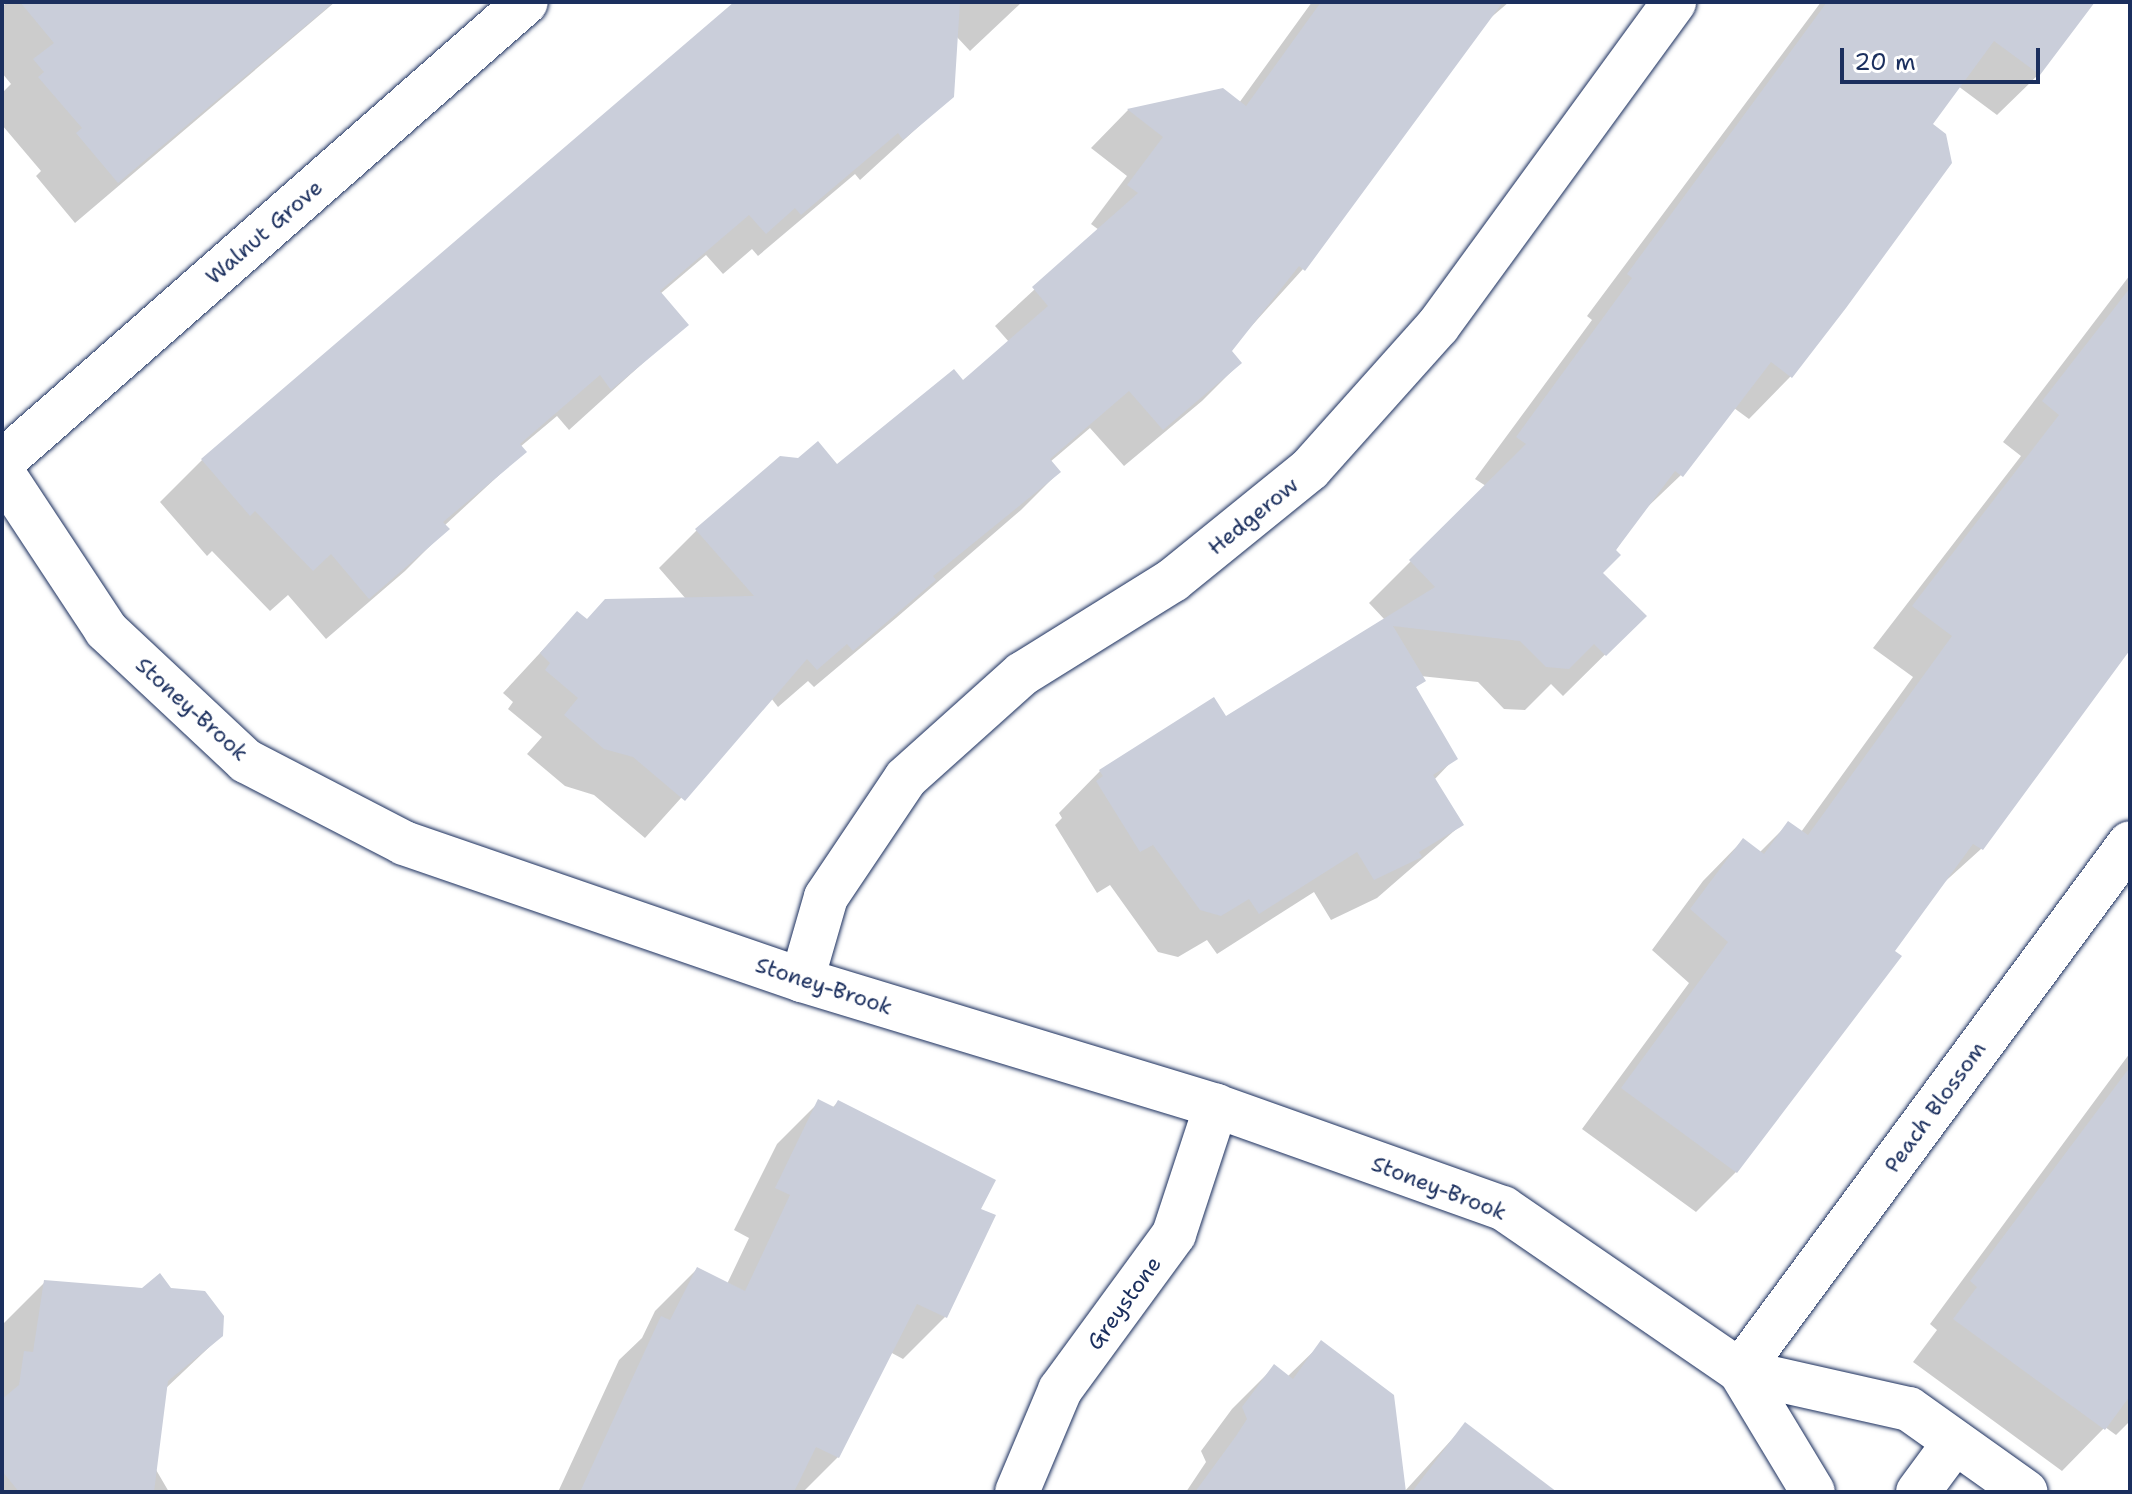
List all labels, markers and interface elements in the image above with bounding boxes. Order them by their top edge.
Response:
scale bar [1844,32,2044,82]
text: 20 m [1854,46,1916,78]
street label: Walnut Grove [200,174,328,290]
street label: Hedgerow [1202,472,1304,560]
street label: Stoney-Brook [130,652,254,766]
street label: Stoney-Brook [752,951,896,1021]
street label: Peach Blossom [1879,1036,1991,1178]
street label: Stoney-Brook [1368,1150,1510,1226]
street label: Greystone [1081,1251,1167,1355]

